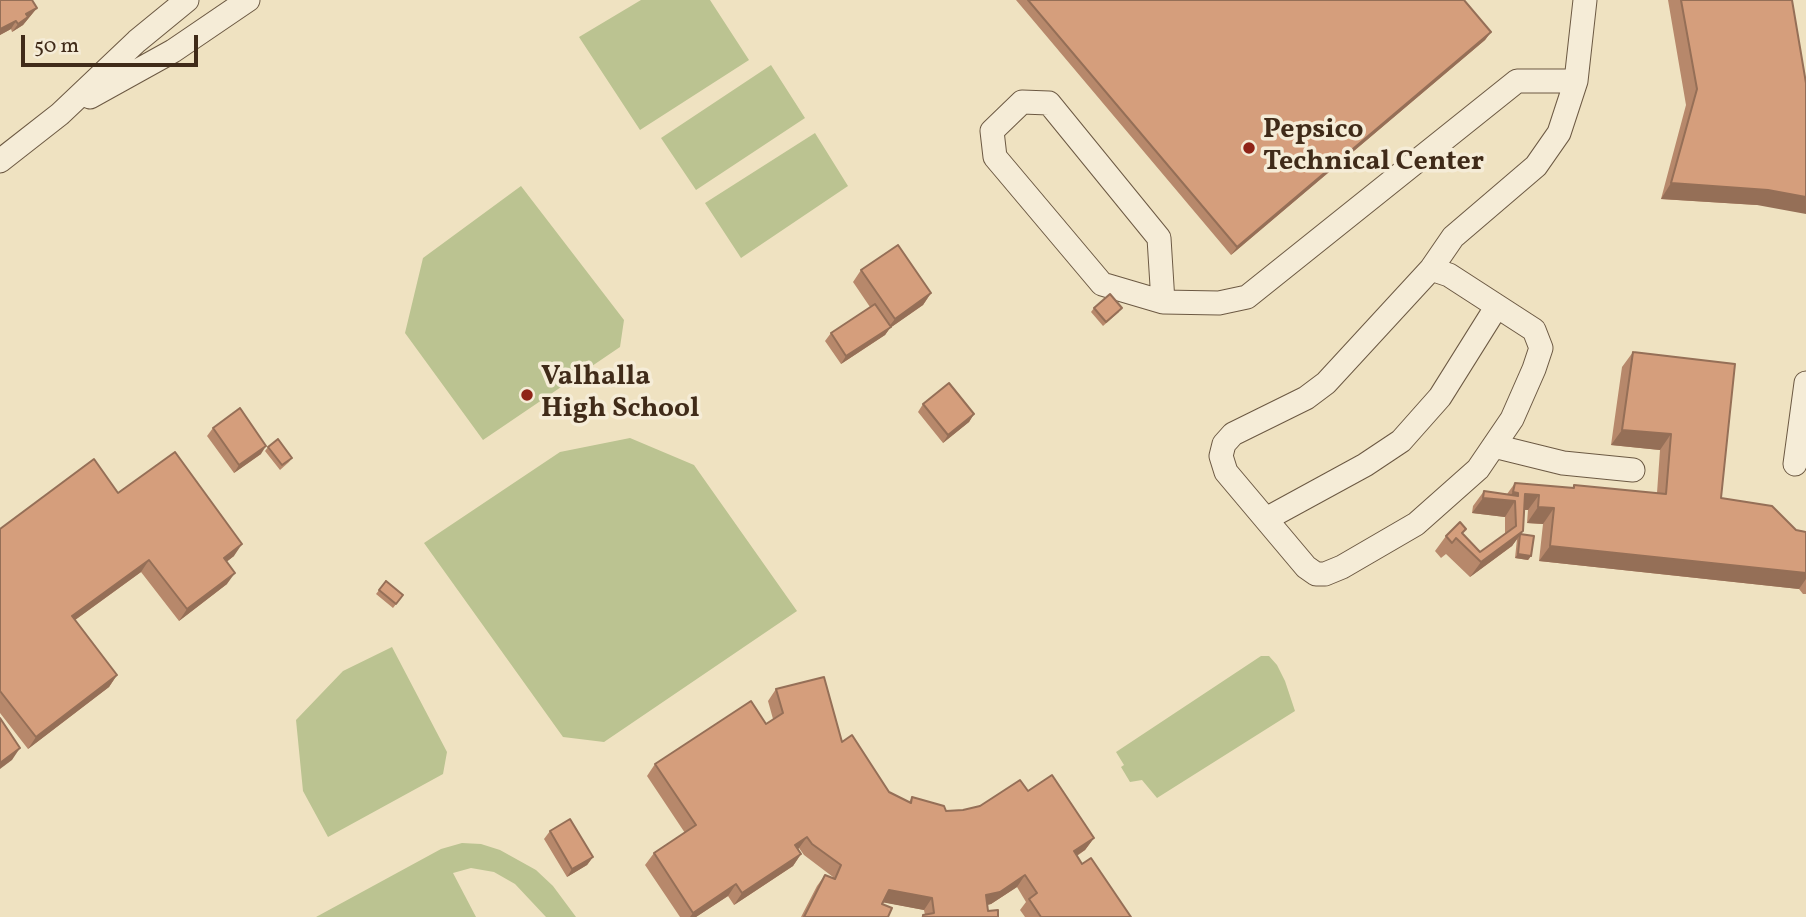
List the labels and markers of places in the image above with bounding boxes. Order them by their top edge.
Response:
place label: Pepsico Technical Center [1263,115,1484,181]
marker: Pepsico Technical Center [1241,140,1257,156]
place label: Valhalla High School [541,362,699,428]
marker: Valhalla High School [519,387,535,403]

